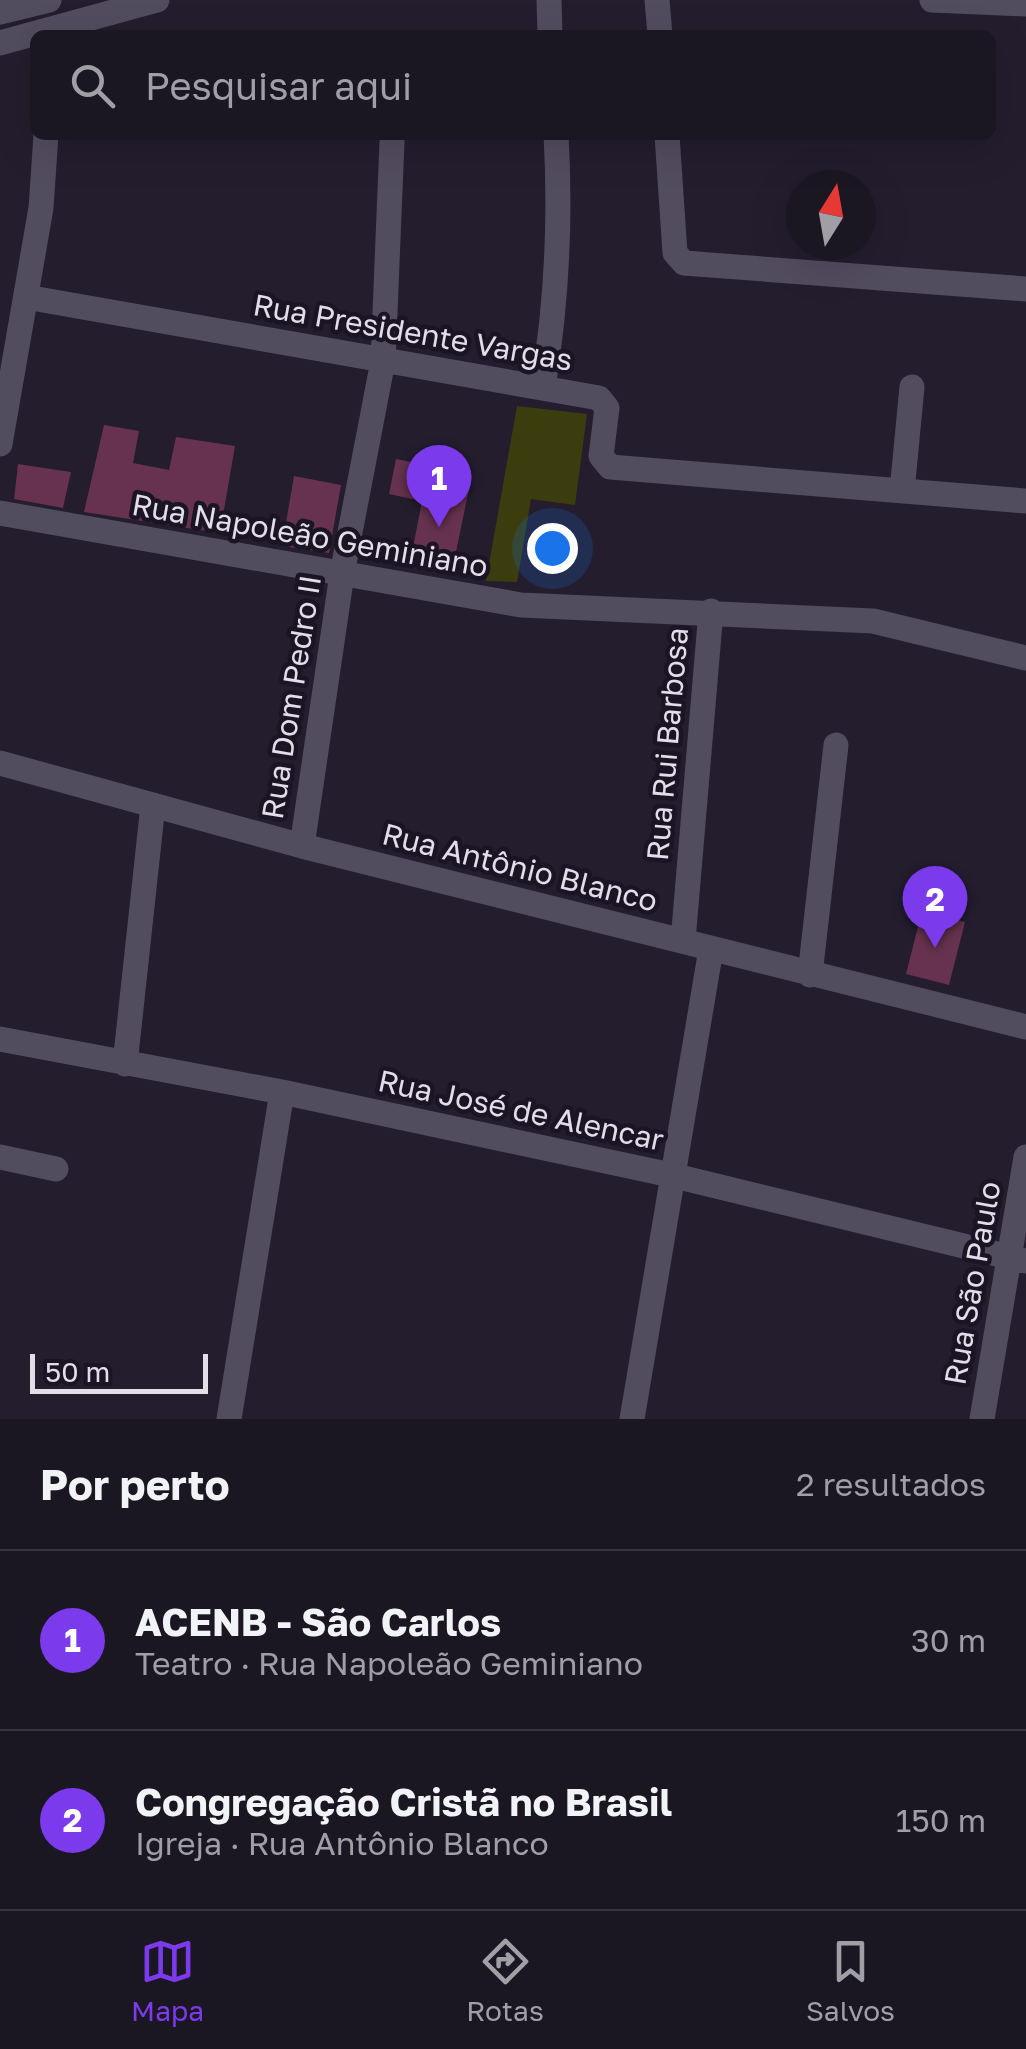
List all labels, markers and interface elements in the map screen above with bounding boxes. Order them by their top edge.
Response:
search box [30,30,996,140]
icon: search [65,58,120,113]
text: Pesquisar aqui [145,63,412,108]
north arrow [786,170,876,260]
street label: Rua Presidente Vargas [251,286,575,378]
pin: 1 [406,444,472,527]
street label: Rua Napoleão Geminiano [129,486,491,584]
your location [527,523,578,574]
street label: Rua Dom Pedro II [254,573,328,821]
street label: Rua Rui Barbosa [639,626,695,862]
street label: Rua Antônio Blanco [379,815,661,919]
pin: 2 [902,866,968,948]
street label: Rua José de Alencar [375,1062,667,1158]
street label: Rua São Paulo [936,1179,1008,1387]
scale bar [30,1349,208,1394]
text: 50 m [45,1355,110,1388]
text: Por perto [40,1459,230,1509]
text: 2 resultados [796,1465,986,1503]
text: ACENB - São Carlos [135,1599,501,1644]
text: 1 [64,1621,81,1659]
text: 30 m [911,1621,986,1659]
text: Teatro · Rua Napoleão Geminiano [135,1644,643,1682]
text: Congregação Cristã no Brasil [135,1779,672,1824]
text: 2 [63,1801,82,1839]
text: 150 m [896,1801,986,1839]
text: Igreja · Rua Antônio Blanco [135,1824,549,1862]
tab: Mapa [131,1934,204,2027]
tab: Rotas [466,1934,544,2027]
tab: Salvos [806,1934,895,2027]

